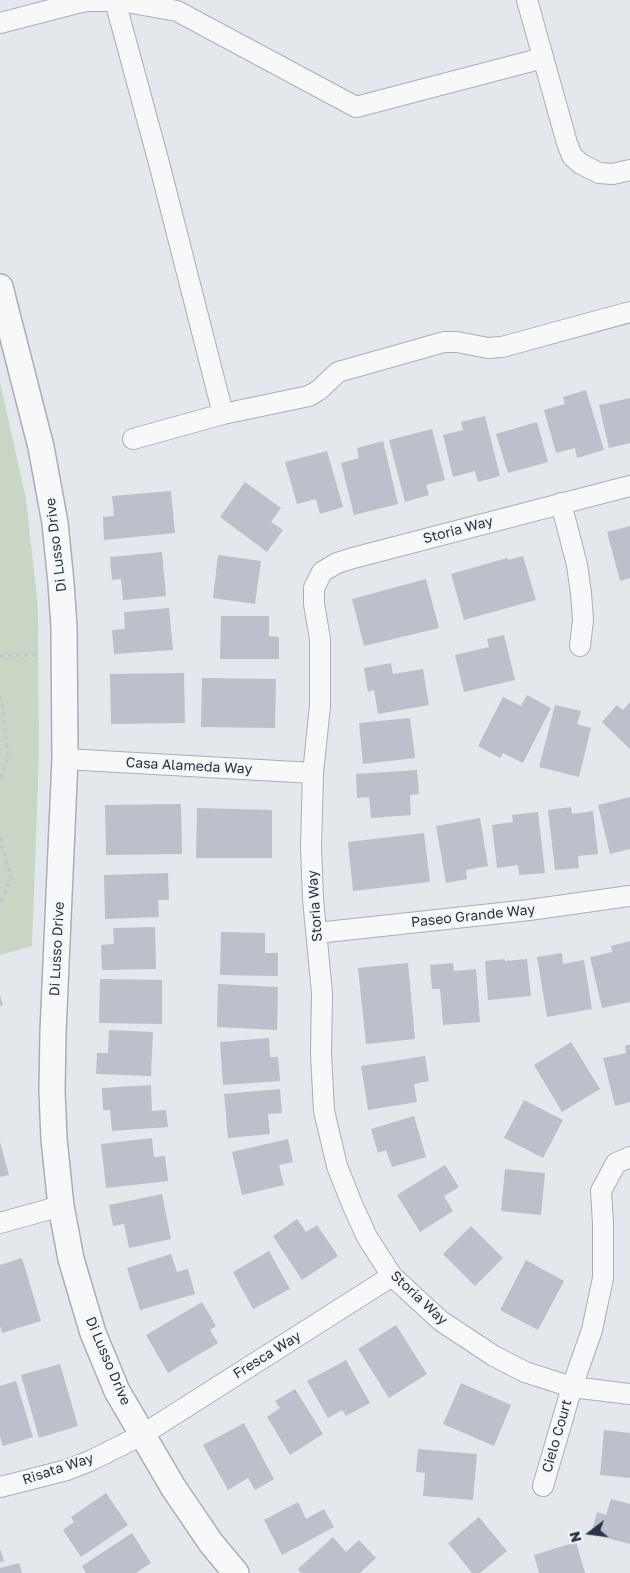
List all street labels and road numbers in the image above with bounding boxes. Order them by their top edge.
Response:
street label: Di Lusso Drive [42,497,70,593]
street label: Storia Way [421,513,495,547]
street label: Casa Alameda Way [125,754,253,778]
street label: Storia Way [304,870,326,942]
street label: Di Lusso Drive [46,901,68,997]
street label: Paseo Grande Way [410,901,536,931]
street label: Storia Way [387,1267,451,1329]
street label: Di Lusso Drive [82,1314,134,1408]
street label: Fresca Way [230,1328,304,1382]
street label: Cielo Court [539,1397,575,1475]
street label: Risata Way [20,1450,96,1488]

